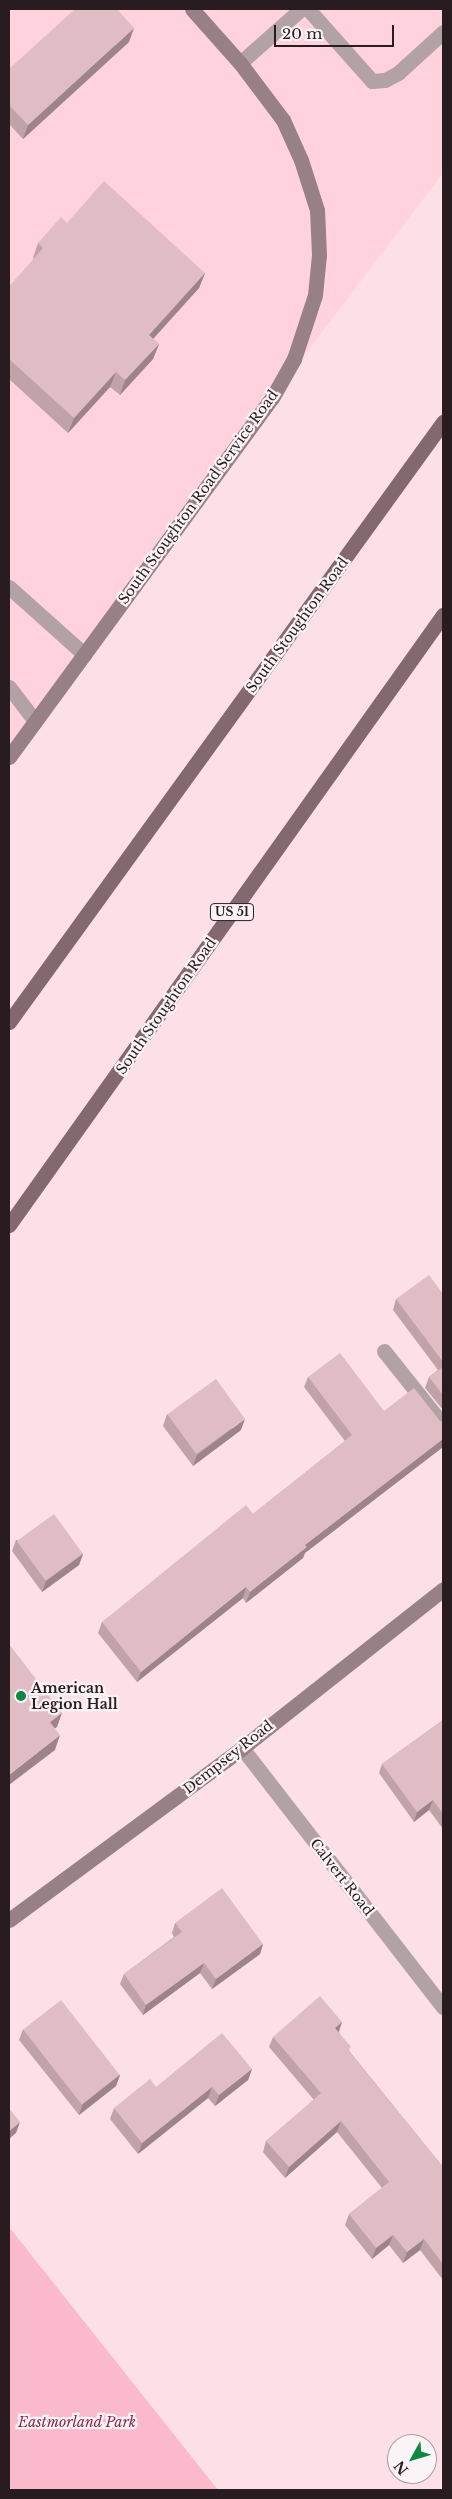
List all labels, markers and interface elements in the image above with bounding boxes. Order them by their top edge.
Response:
scale bar [277,15,397,47]
text: 20 m [282,24,322,43]
street label: South Stoughton Road Service Road [115,387,281,607]
street label: South Stoughton Road [242,554,352,696]
road number: US 51 [210,902,254,922]
street label: South Stoughton Road [112,935,220,1077]
place label: American Legion Hall [31,1680,118,1712]
marker: American Legion Hall [15,1690,27,1702]
street label: Dempsey Road [180,1717,276,1797]
street label: Calvert Road [307,1835,377,1919]
park label: Eastmorland Park [18,2414,136,2430]
north arrow [387,2434,437,2484]
text: N [390,2457,412,2479]

